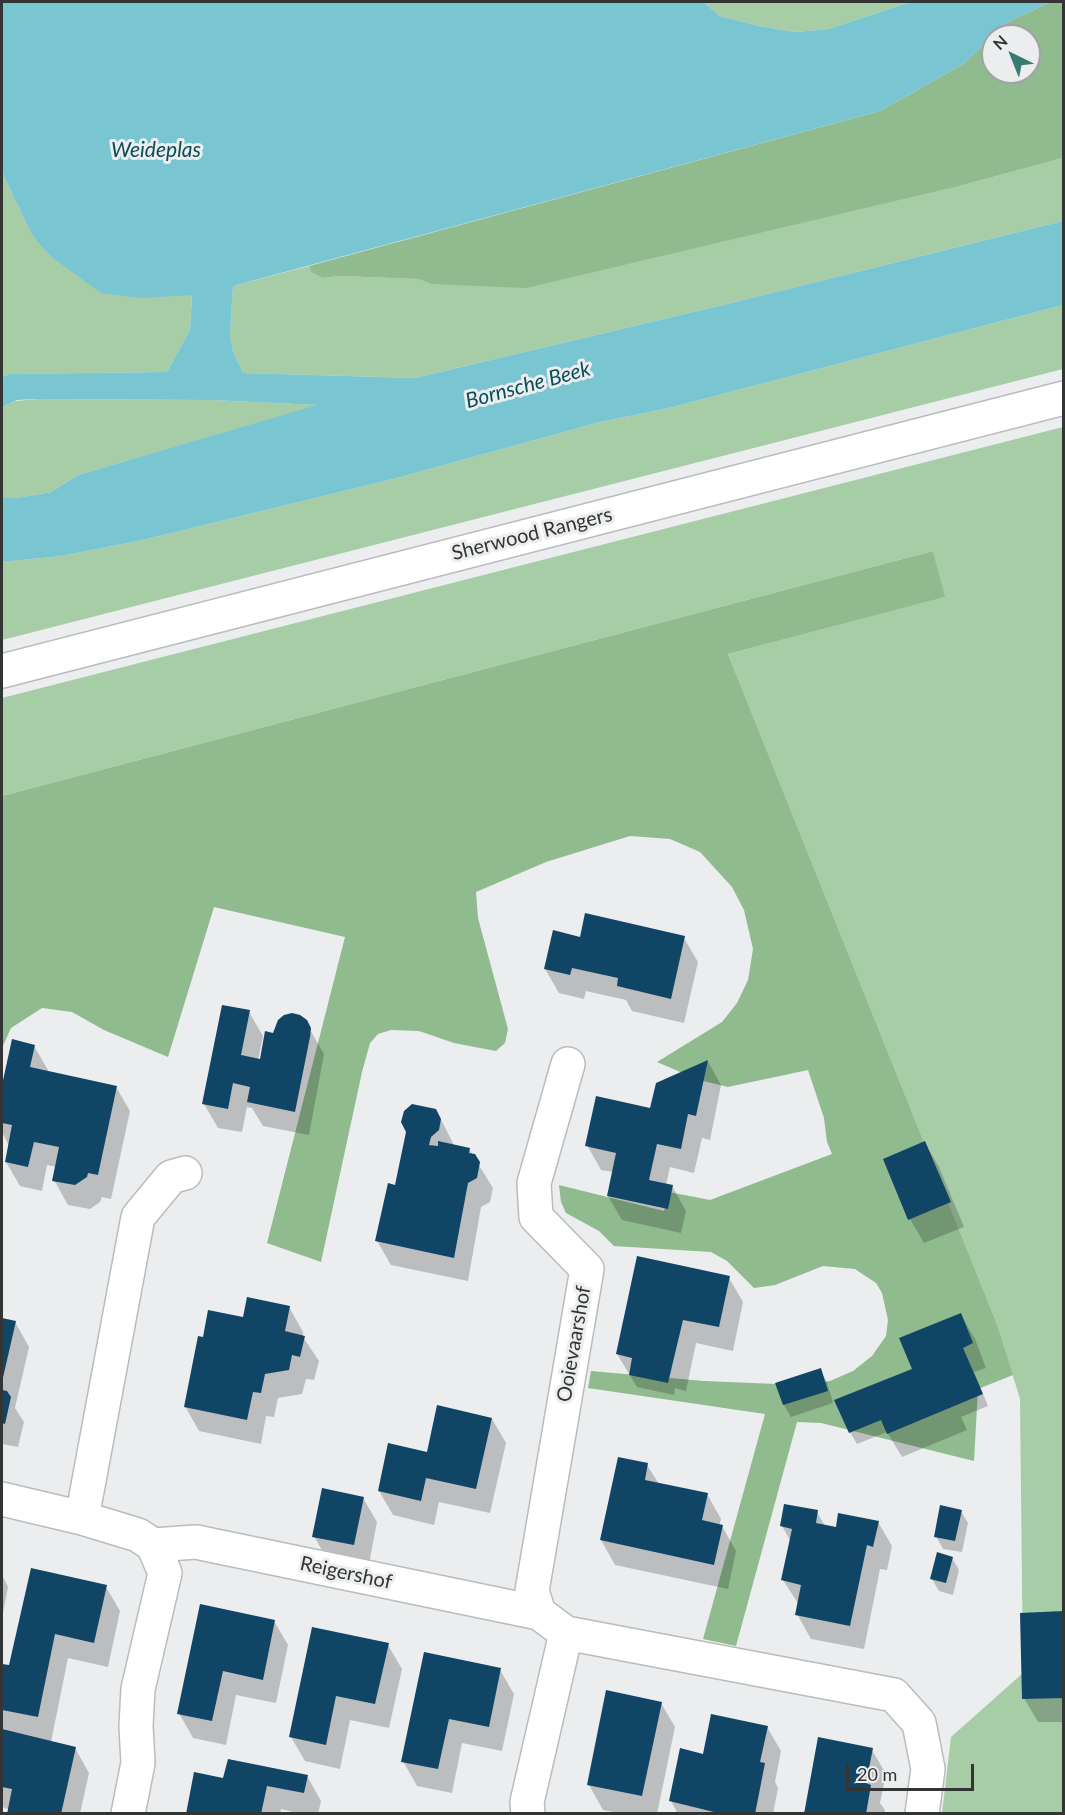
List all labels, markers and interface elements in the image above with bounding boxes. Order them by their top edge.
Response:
north arrow [981,24,1041,84]
text: N [989,31,1011,53]
water label: Weideplas [111,137,201,163]
water label: Bornsche Beek [463,356,593,414]
street label: Sherwood Rangers [449,502,615,566]
street label: Ooievaarshof [552,1284,596,1404]
street label: Reigershof [298,1552,394,1594]
scale bar [849,1752,976,1790]
text: 20 m [857,1763,897,1785]

